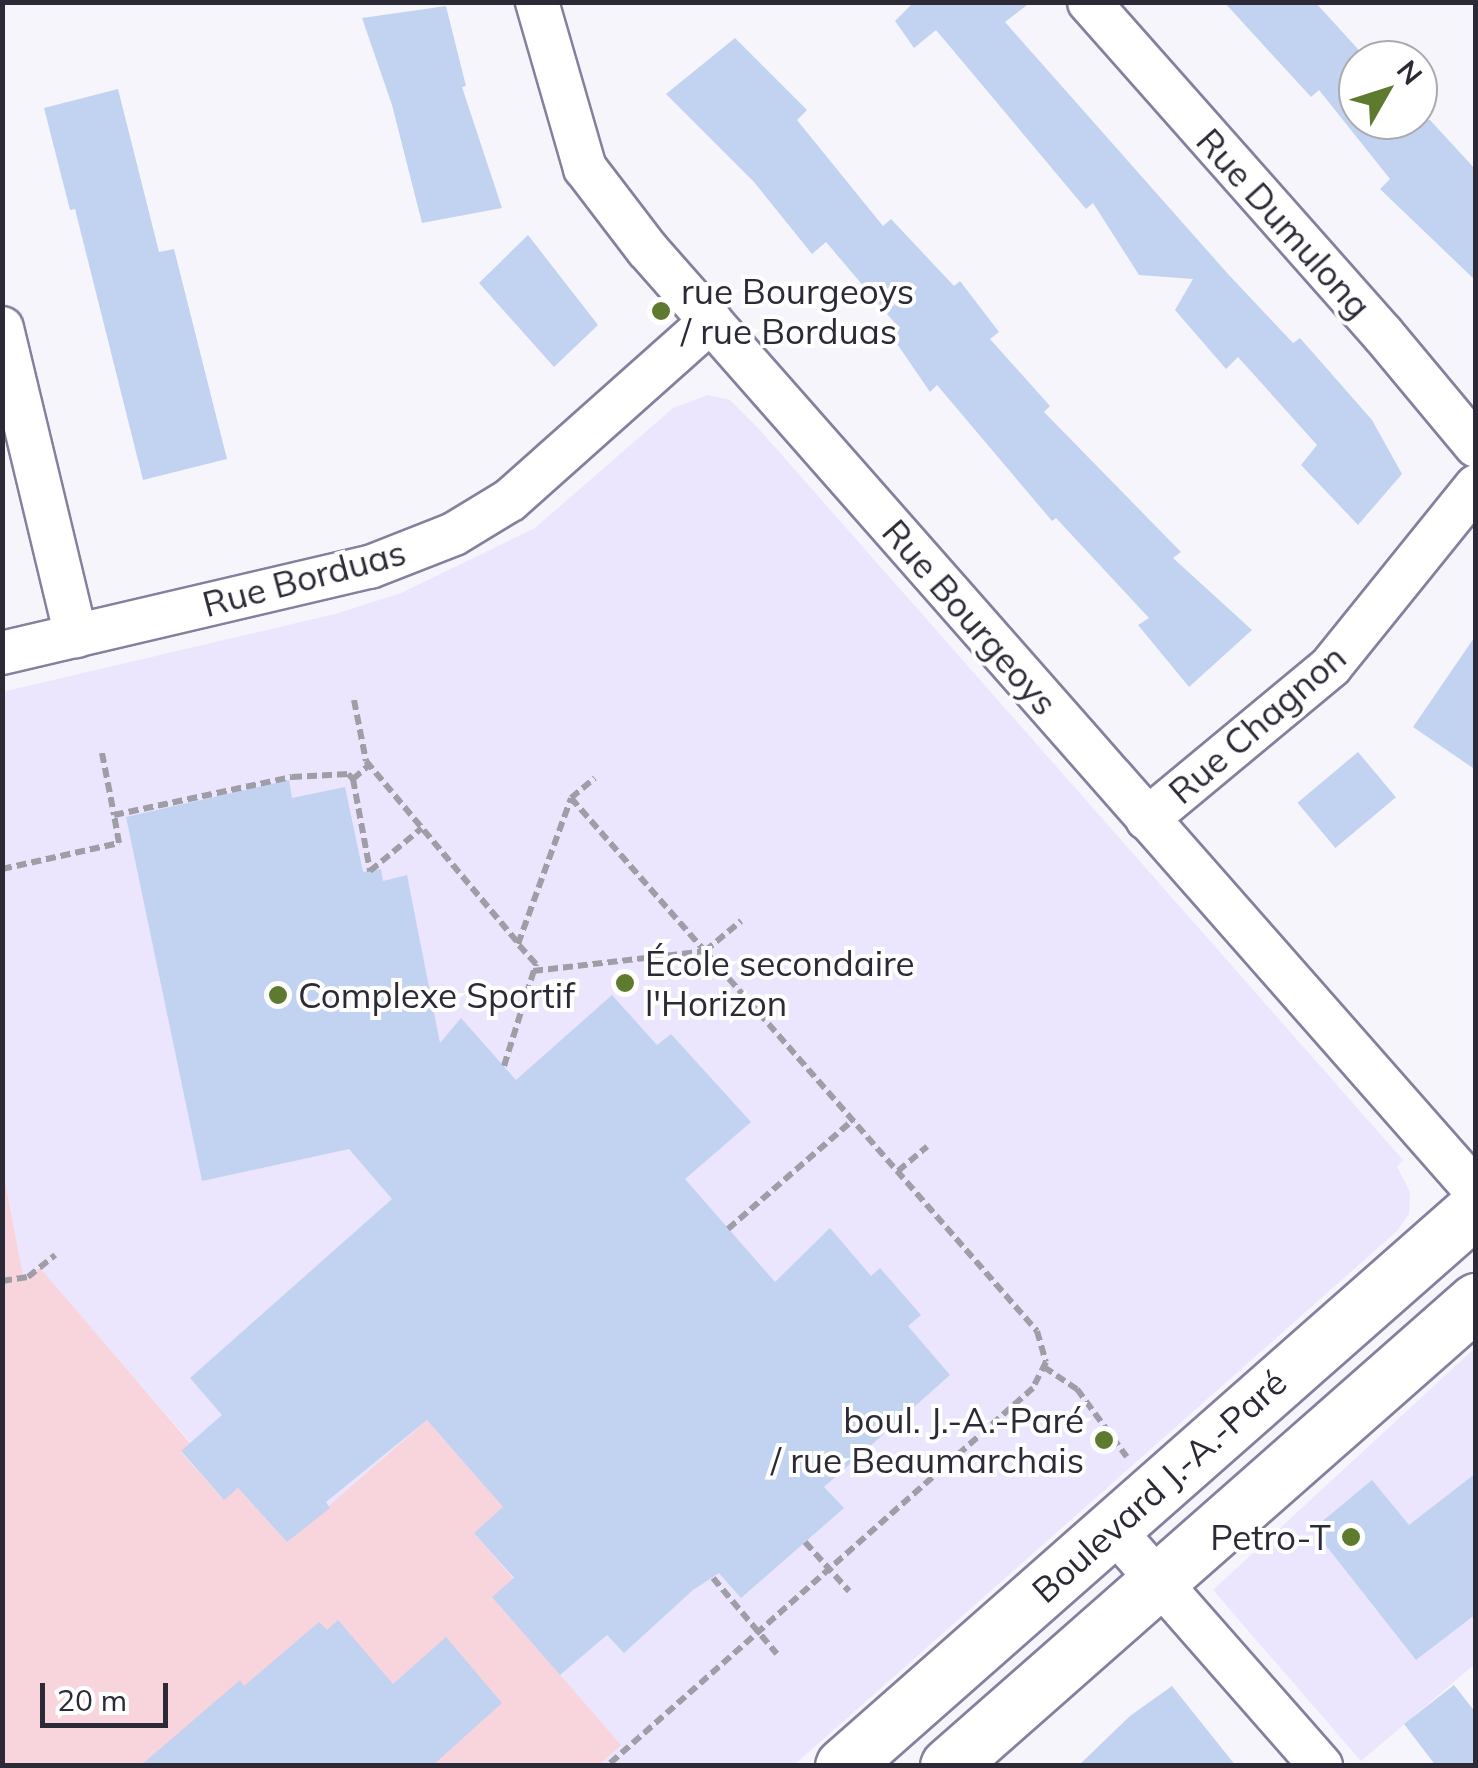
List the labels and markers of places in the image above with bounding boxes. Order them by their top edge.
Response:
place label: rue Bourgeoys / rue Borduas [681,270,914,352]
marker: rue Bourgeoys / rue Borduas [650,300,672,322]
place label: École secondaire l'Horizon [645,942,915,1024]
marker: École secondaire l'Horizon [614,972,636,994]
place label: Complexe Sportif [298,974,575,1016]
marker: Complexe Sportif [267,984,289,1006]
place label: boul. J.-A.-Paré / rue Beaumarchais [771,1399,1084,1481]
marker: boul. J.-A.-Paré / rue Beaumarchais [1093,1429,1115,1451]
place label: Petro-T [1210,1516,1331,1558]
marker: Petro-T [1340,1526,1362,1548]

